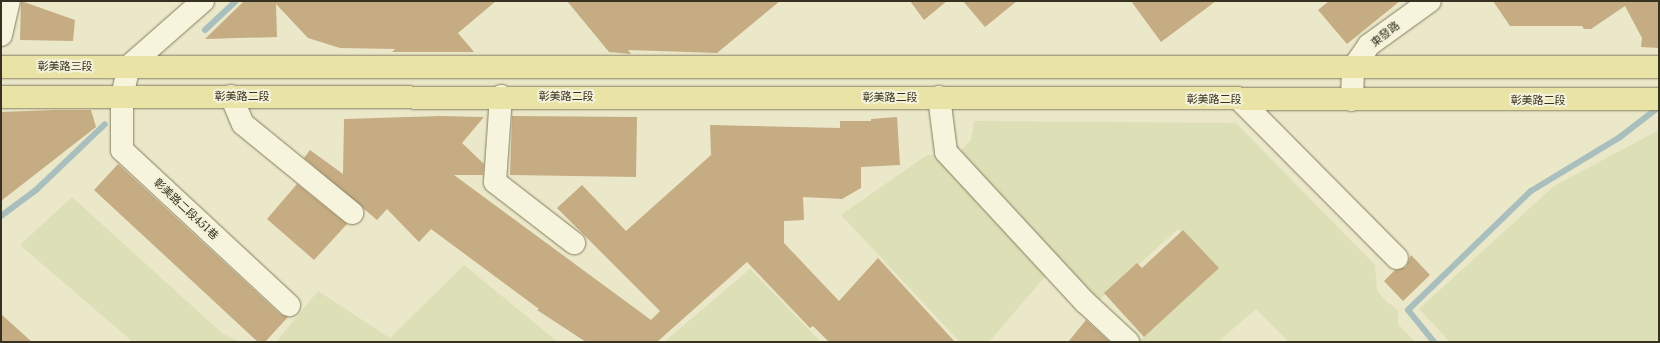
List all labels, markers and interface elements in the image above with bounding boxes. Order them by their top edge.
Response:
street label: 東發路 [1368,19,1402,49]
street label: 彰美路三段 [38,59,92,73]
street label: 彰美路二段 [215,89,269,103]
street label: 彰美路二段 [539,89,593,103]
street label: 彰美路二段 [863,90,917,104]
street label: 彰美路二段 [1187,92,1241,106]
street label: 彰美路二段 [1511,93,1565,107]
street label: 彰美路二段451巷 [151,176,221,242]

